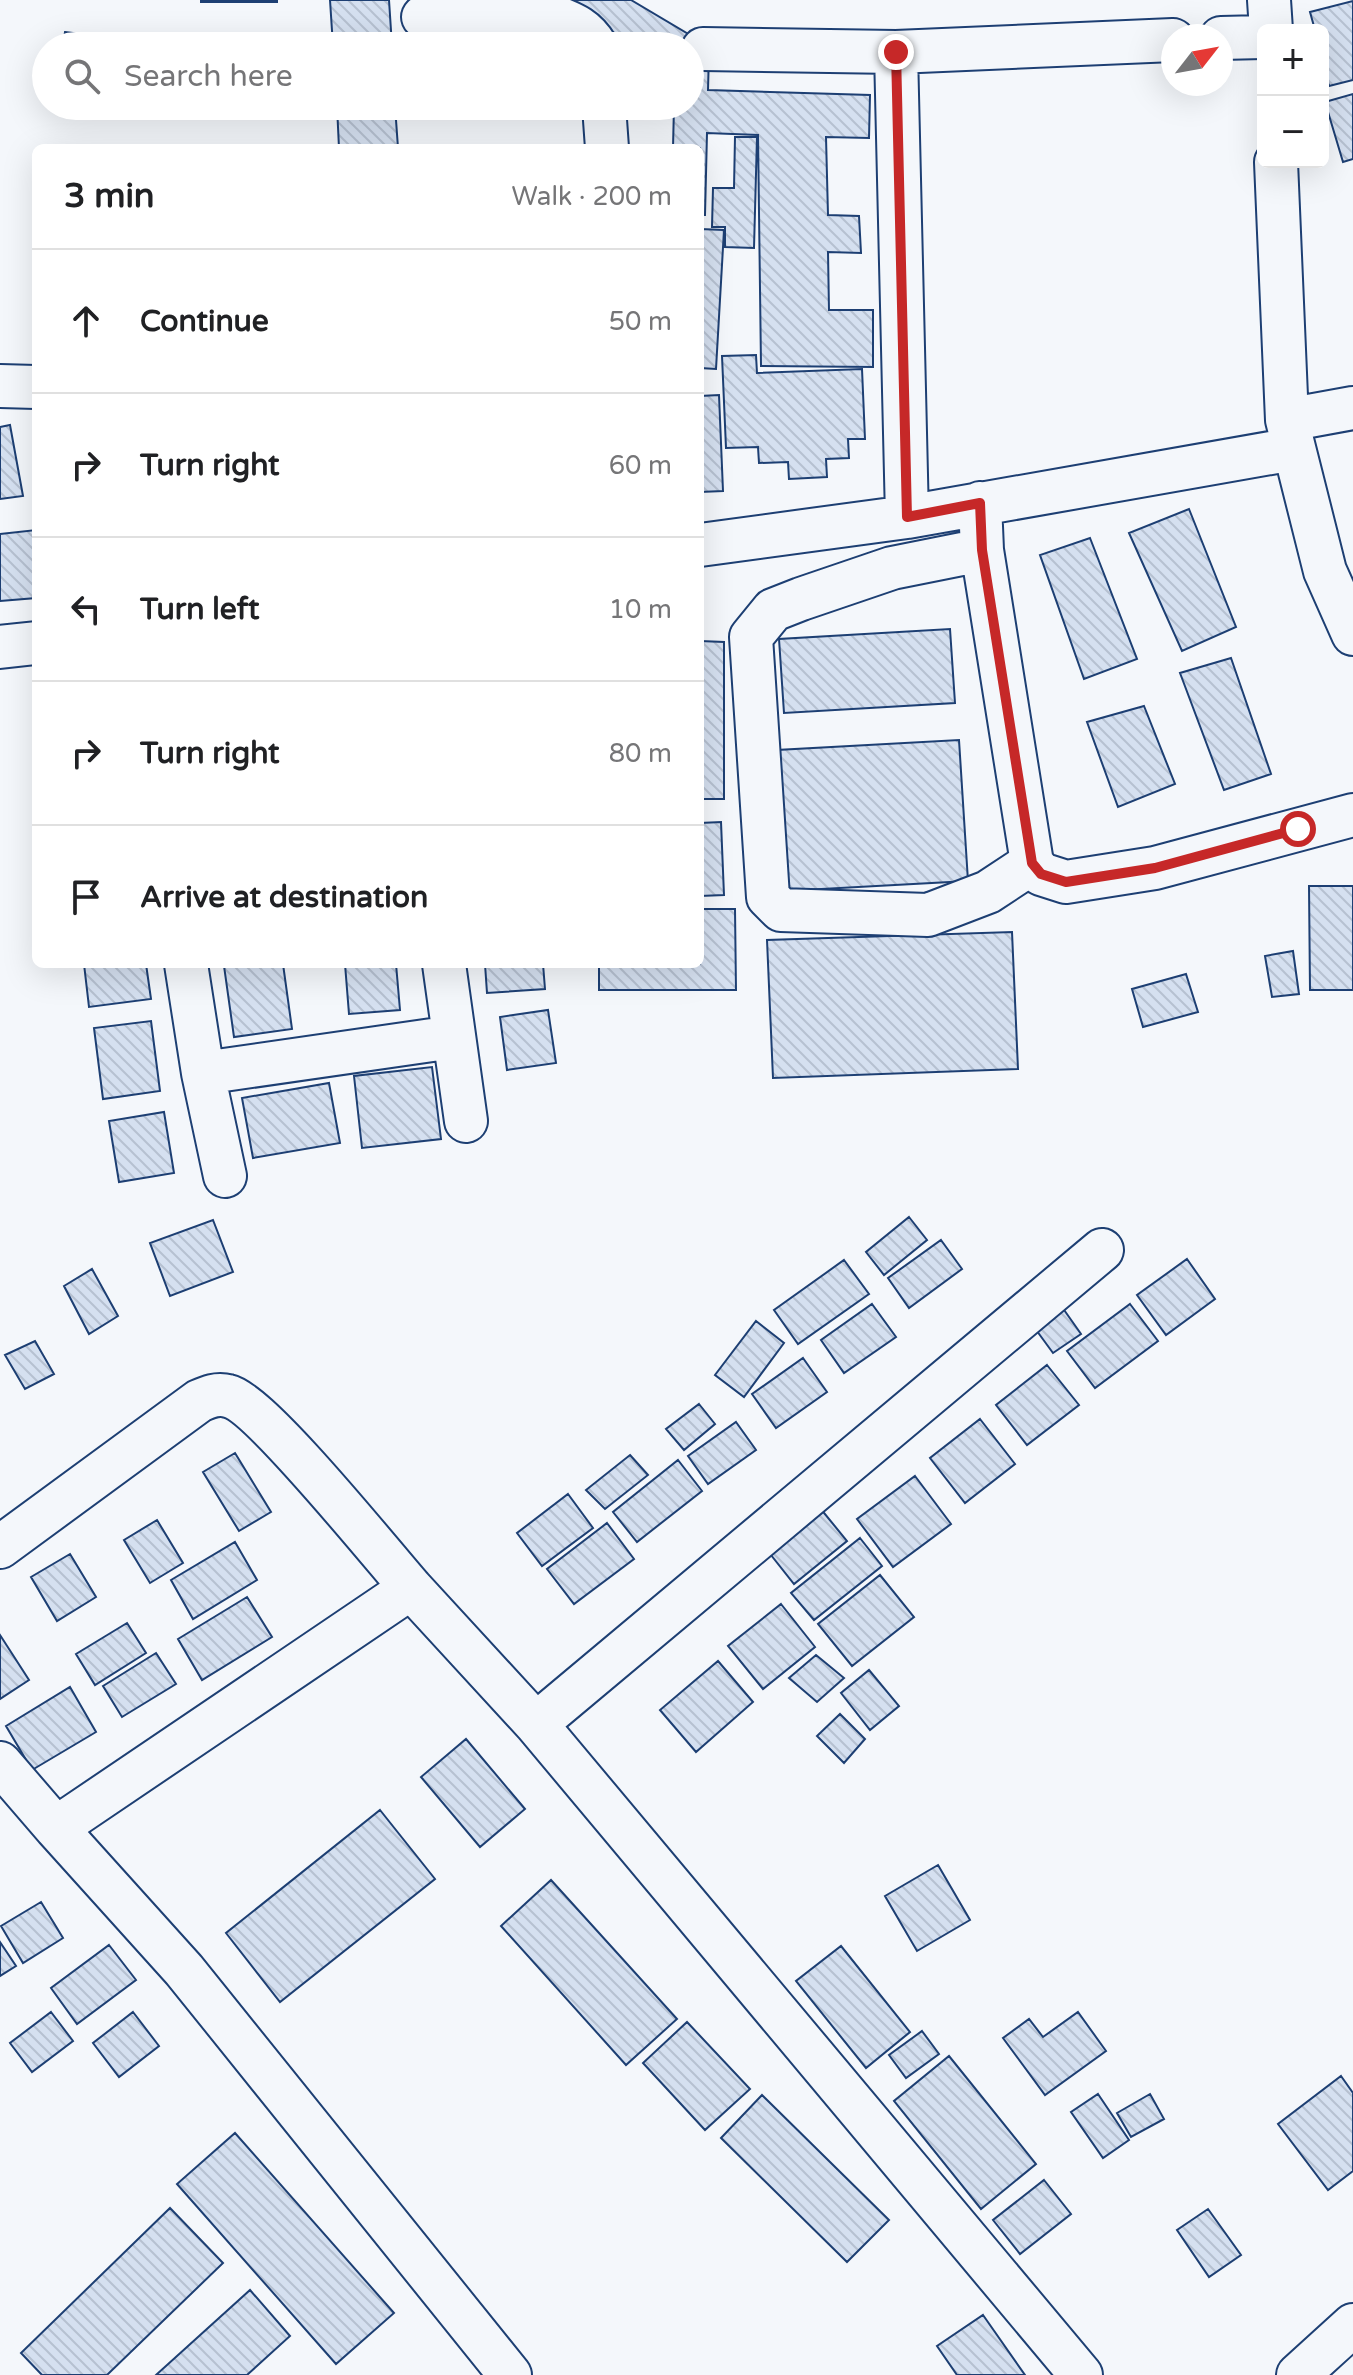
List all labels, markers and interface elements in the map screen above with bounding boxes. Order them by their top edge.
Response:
north arrow [1161,24,1233,96]
map controls [1257,24,1329,168]
button: + [1257,24,1329,96]
search box [32,32,704,120]
route end [878,34,914,70]
icon: search [60,54,104,98]
text: Search here [124,58,293,95]
button: − [1257,96,1329,168]
text: 3 min [64,176,155,217]
text: Walk · 200 m [512,181,672,212]
icon: ahead [64,299,108,343]
text: Continue [140,303,269,340]
text: 50 m [609,306,672,337]
icon: right [64,443,108,487]
text: Turn right [140,447,280,484]
text: 60 m [609,450,672,481]
icon: left [64,587,108,631]
text: Turn left [140,591,259,628]
text: 10 m [609,594,672,625]
icon: right [64,731,108,775]
text: Turn right [140,735,280,772]
text: 80 m [609,738,672,769]
route start [1280,811,1316,847]
icon: arrive [64,875,108,919]
text: Arrive at destination [140,879,428,916]

